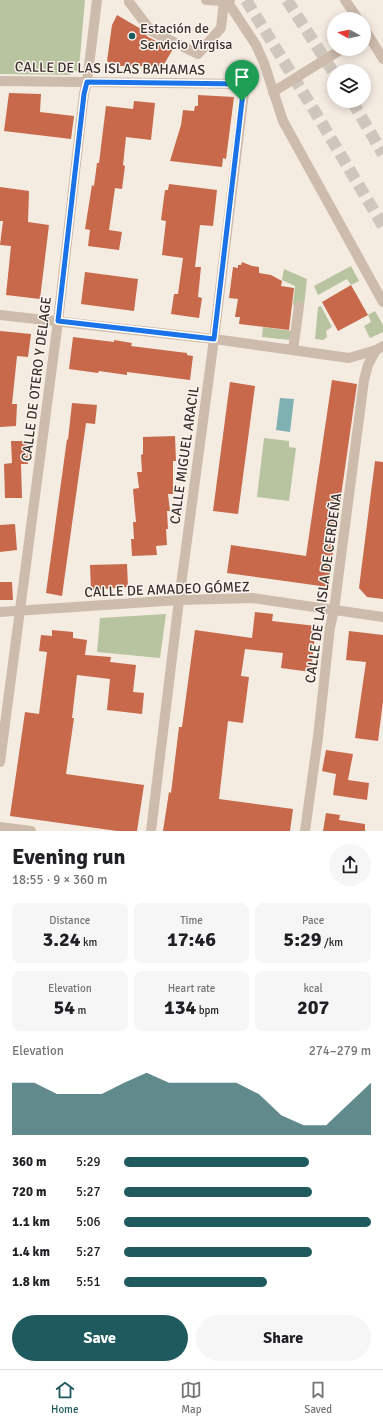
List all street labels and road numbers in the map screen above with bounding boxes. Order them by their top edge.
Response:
street label: CALLE DE LAS ISLAS BAHAMAS [15,58,205,79]
street label: CALLE DE OTERO Y DELAGE [18,295,55,463]
street label: CALLE MIGUEL ARACIL [166,385,203,525]
street label: CALLE DE LA ISLA DE CERDEÑA [302,491,345,684]
street label: CALLE DE AMADEO GÓMEZ [84,578,250,601]

